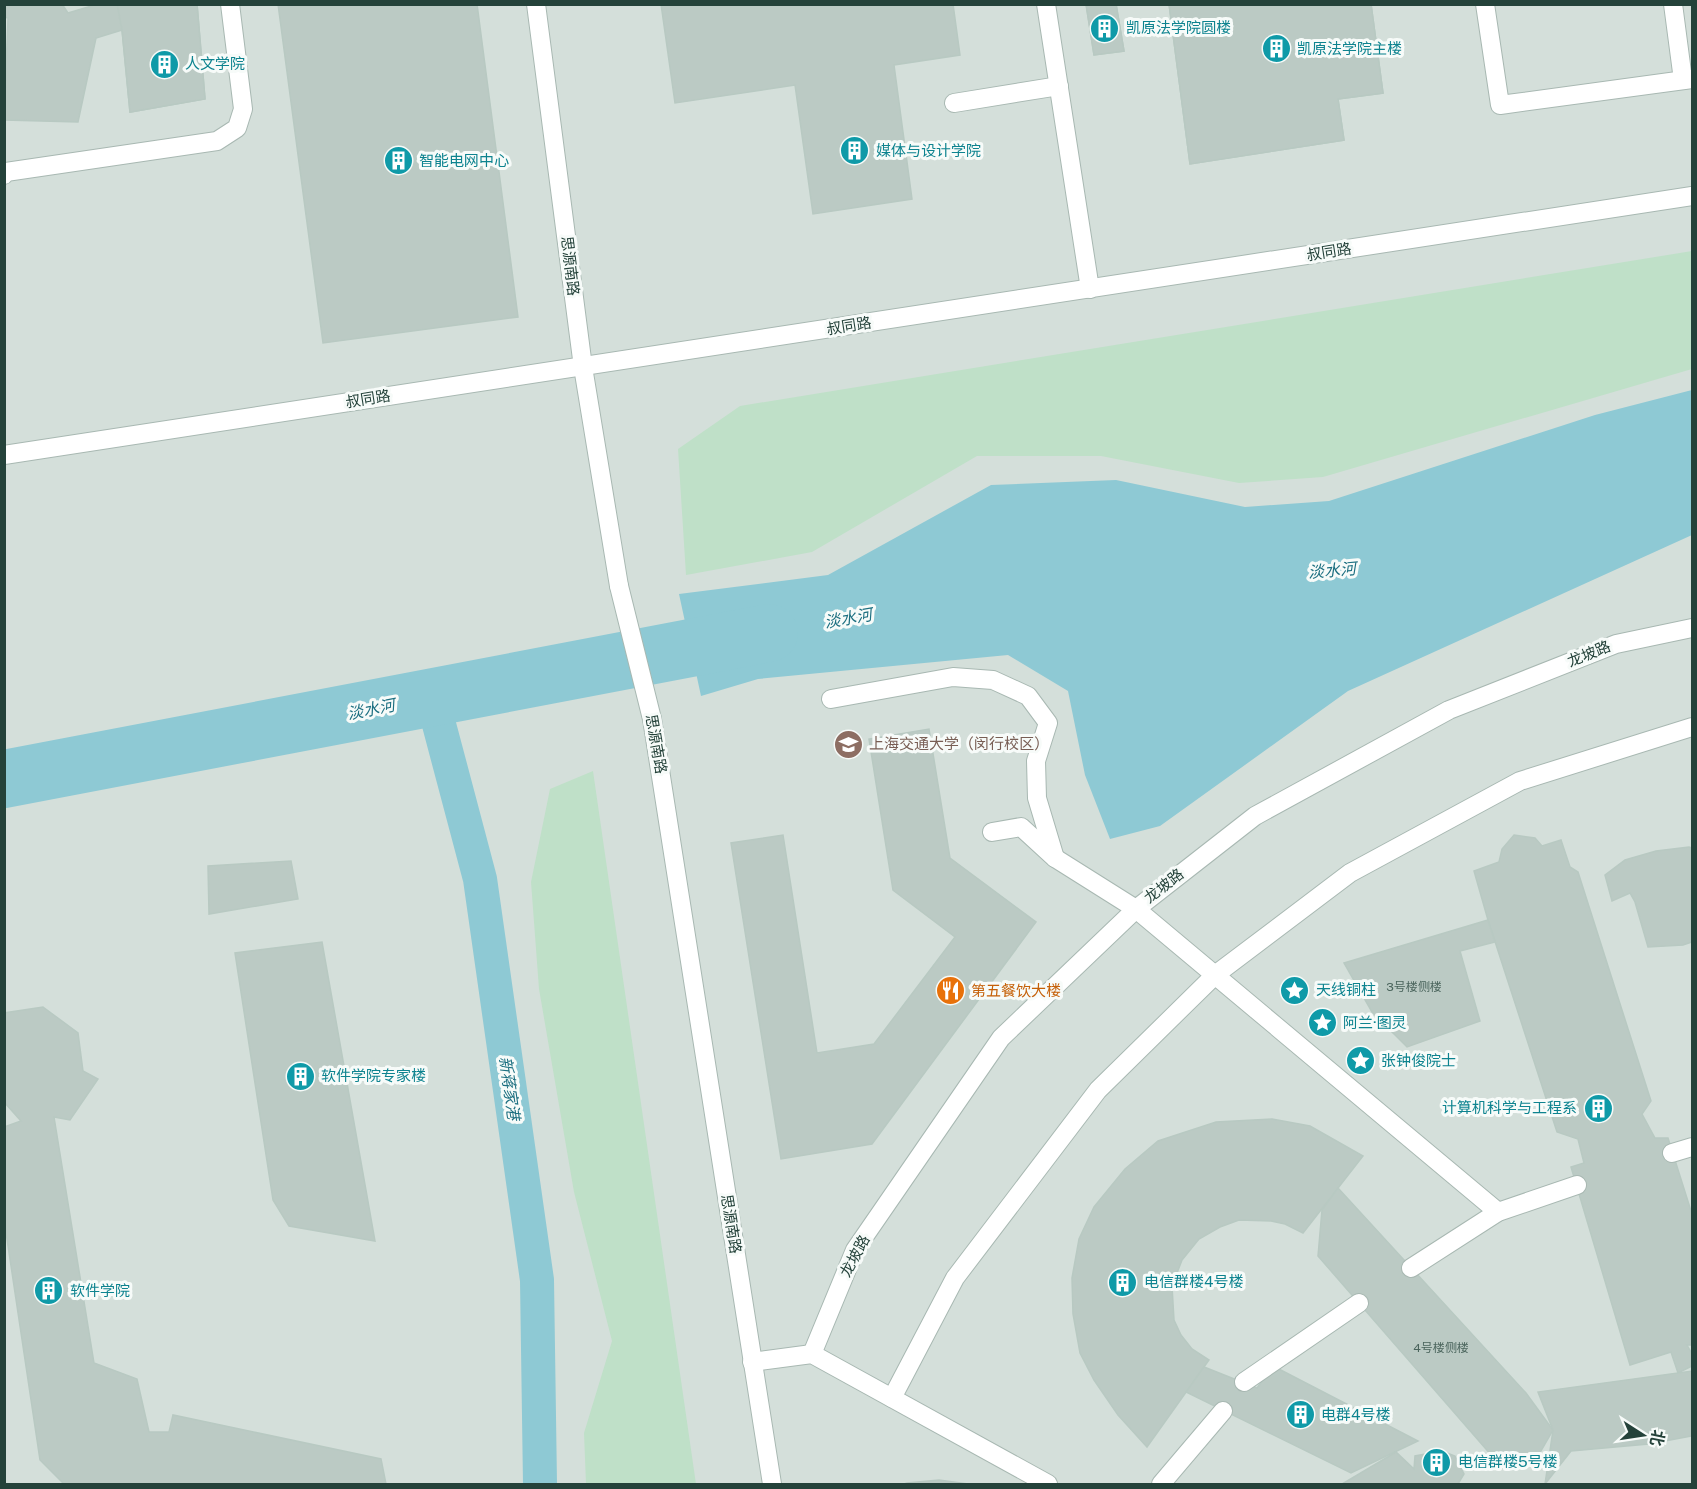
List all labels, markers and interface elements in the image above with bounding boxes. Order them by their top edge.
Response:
building icon: 凯原法学院圆楼 [1089,12,1121,44]
place label: 凯原法学院圆楼 [1126,19,1231,36]
building icon: 凯原法学院主楼 [1260,33,1292,65]
place label: 凯原法学院主楼 [1297,40,1402,57]
building icon: 人文学院 [148,48,180,80]
place label: 人文学院 [185,55,245,72]
building icon: 媒体与设计学院 [839,135,871,167]
place label: 媒体与设计学院 [876,142,981,159]
building icon: 智能电网中心 [382,145,414,177]
place label: 智能电网中心 [419,152,509,169]
street label: 思源南路 [558,235,583,297]
street label: 叔同路 [1305,240,1352,263]
street label: 叔同路 [825,314,872,337]
street label: 叔同路 [344,387,391,410]
water label: 淡水河 [1307,559,1360,582]
water label: 淡水河 [823,604,876,632]
street label: 龙坡路 [1565,637,1613,670]
water label: 淡水河 [346,695,399,723]
street label: 思源南路 [643,713,670,775]
school or university icon: 上海交通大学（闵行校区） [832,728,864,760]
place label: 上海交通大学（闵行校区） [869,735,1049,752]
street label: 龙坡路 [1141,865,1187,906]
place icon: 天线铜柱 [1279,974,1311,1006]
restaurant icon: 第五餐饮大楼 [934,975,966,1007]
house number: 3号楼侧楼 [1386,980,1442,994]
place label: 天线铜柱 [1316,981,1376,998]
place label: 第五餐饮大楼 [971,982,1061,999]
place icon: 阿兰·图灵 [1306,1007,1338,1039]
place label: 阿兰·图灵 [1343,1014,1406,1031]
place icon: 张钟俊院士 [1344,1045,1376,1077]
place label: 张钟俊院士 [1381,1052,1456,1069]
water label: 新蒋家港 [496,1055,524,1123]
building icon: 软件学院专家楼 [284,1060,316,1092]
place label: 软件学院专家楼 [321,1067,426,1084]
building icon: 计算机科学与工程系 [1582,1092,1614,1124]
place label: 计算机科学与工程系 [1442,1099,1577,1116]
street label: 思源南路 [718,1193,745,1255]
street label: 龙坡路 [836,1232,873,1280]
building icon: 电信群楼4号楼 [1107,1266,1139,1298]
place label: 电信群楼4号楼 [1144,1273,1243,1290]
building icon: 软件学院 [33,1275,65,1307]
place label: 软件学院 [70,1282,130,1299]
house number: 4号楼侧楼 [1413,1341,1469,1355]
building icon: 电群4号楼 [1284,1399,1316,1431]
north arrow [1613,1405,1673,1465]
place label: 电群4号楼 [1321,1406,1390,1423]
text: 北 [1646,1428,1668,1448]
building icon: 电信群楼5号楼 [1421,1446,1453,1478]
place label: 电信群楼5号楼 [1458,1453,1558,1470]

